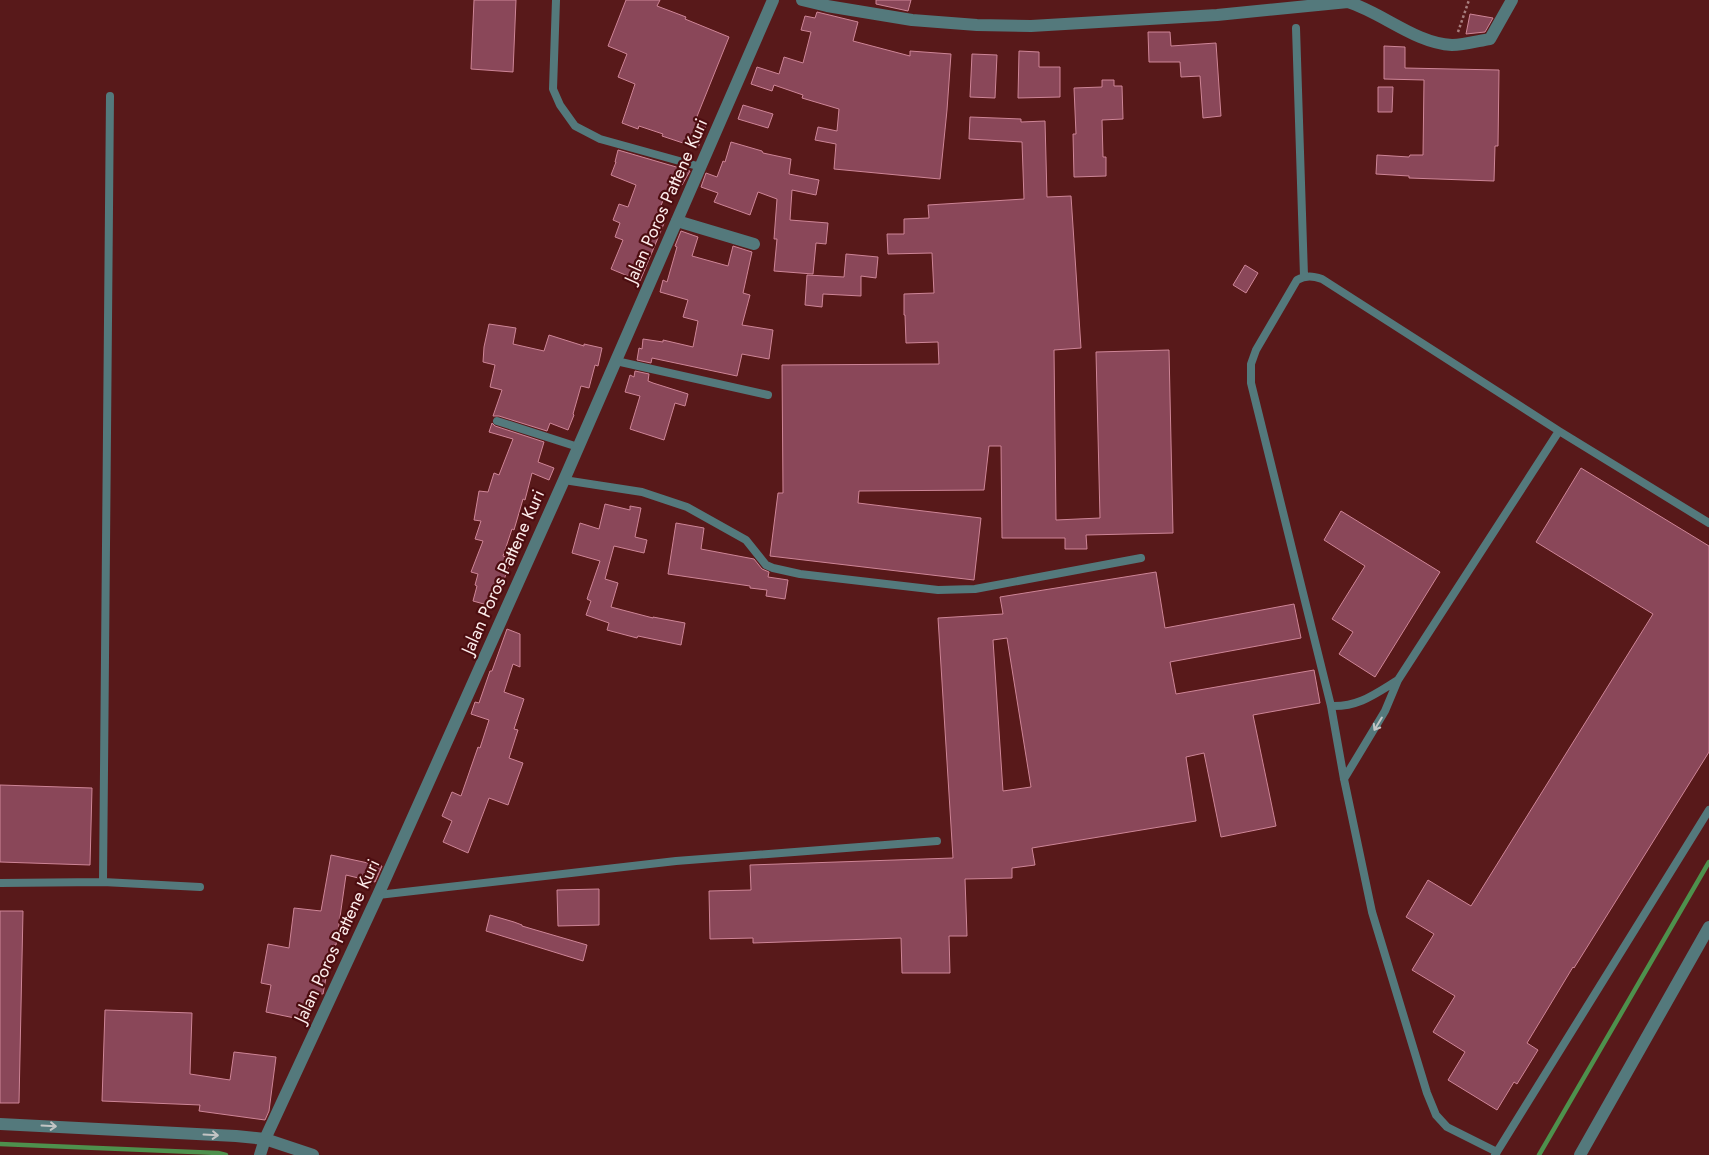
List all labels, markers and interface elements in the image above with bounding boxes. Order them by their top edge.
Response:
street label: Jalan Poros Pattene Kuri [617,114,714,289]
street label: Jalan Poros Pattene Kuri [454,485,551,660]
one-way arrow [1372,717,1383,731]
street label: Jalan Poros Pattene Kuri [287,855,386,1029]
one-way arrow [40,1122,56,1131]
one-way arrow [203,1130,219,1139]

